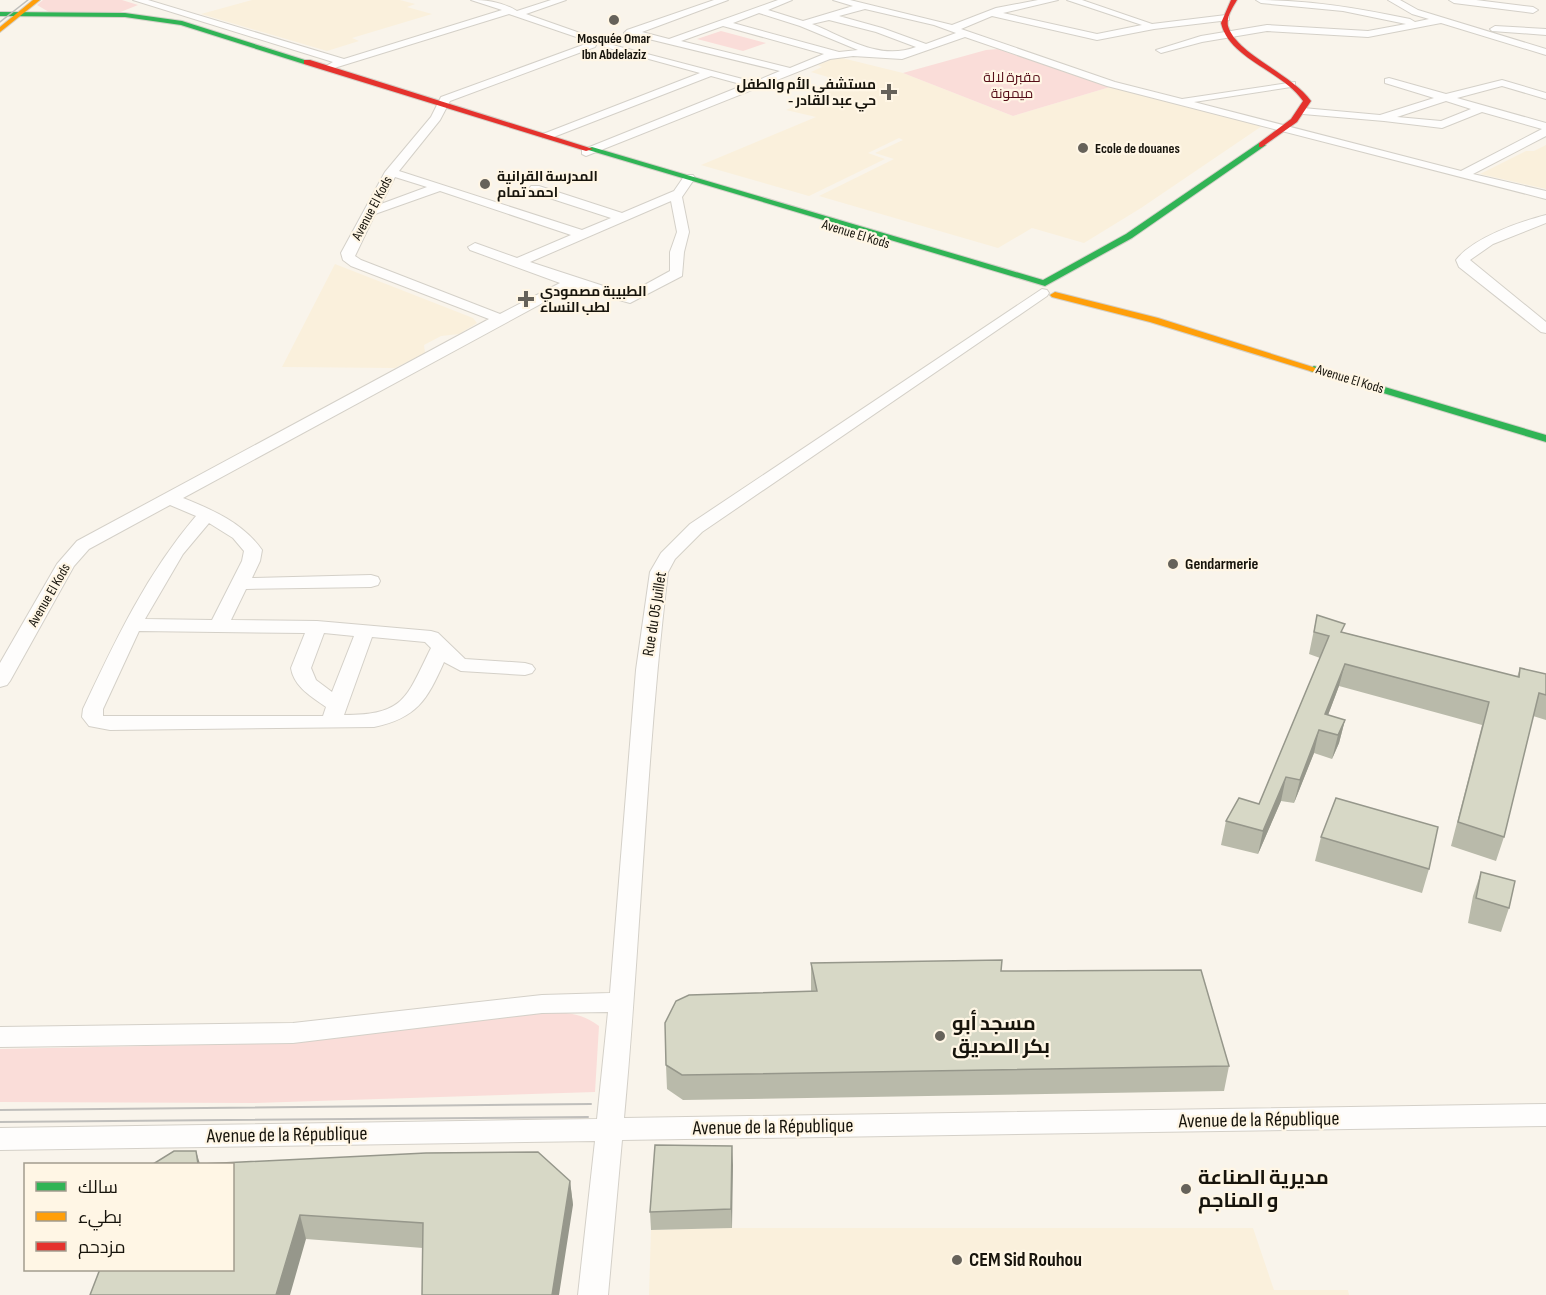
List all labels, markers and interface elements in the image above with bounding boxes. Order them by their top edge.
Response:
marker: Mosquée Omar Ibn Abdelaziz [607,13,621,27]
place label: Mosquée Omar Ibn Abdelaziz [577,30,651,63]
park label: مقبرة لالة ميمونة [983,69,1041,102]
place label: مستشفي الأم والطفل - حي عبد القادر [737,76,876,112]
marker: مستشفي الأم والطفل - حي عبد القادر [880,83,898,101]
place label: Ecole de douanes [1095,140,1180,157]
marker: Ecole de douanes [1076,141,1090,155]
place label: المدرسة القرانية احمد تمام [497,168,598,202]
street label: Avenue El Kods [348,173,396,244]
marker: المدرسة القرانية احمد تمام [478,177,492,191]
street label: Avenue El Kods [819,215,892,252]
place label: الطبيبة مصمودي لطب النساء [540,283,647,316]
marker: الطبيبة مصمودي لطب النساء [517,290,535,308]
street label: Avenue El Kods [1313,360,1386,397]
place label: Gendarmerie [1185,555,1258,574]
marker: Gendarmerie [1166,557,1180,571]
street label: Avenue El Kods [24,561,74,630]
street label: Rue du 05 Juillet [639,570,671,658]
place label: مسجد أبو بكر الصديق [952,1009,1050,1059]
marker: مسجد أبو بكر الصديق [933,1029,947,1043]
street label: Avenue de la République [1177,1107,1340,1133]
street label: Avenue de la République [691,1114,854,1140]
street label: Avenue de la République [205,1122,368,1148]
legend [24,1163,234,1271]
place label: مديرية الصناعة و المناجم [1198,1166,1329,1214]
text: سالك [78,1177,118,1198]
marker: مديرية الصناعة و المناجم [1179,1182,1193,1196]
text: بطيء [78,1207,122,1231]
text: مزدحم [78,1237,126,1259]
place label: CEM Sid Rouhou [969,1248,1082,1272]
marker: CEM Sid Rouhou [950,1253,964,1267]

